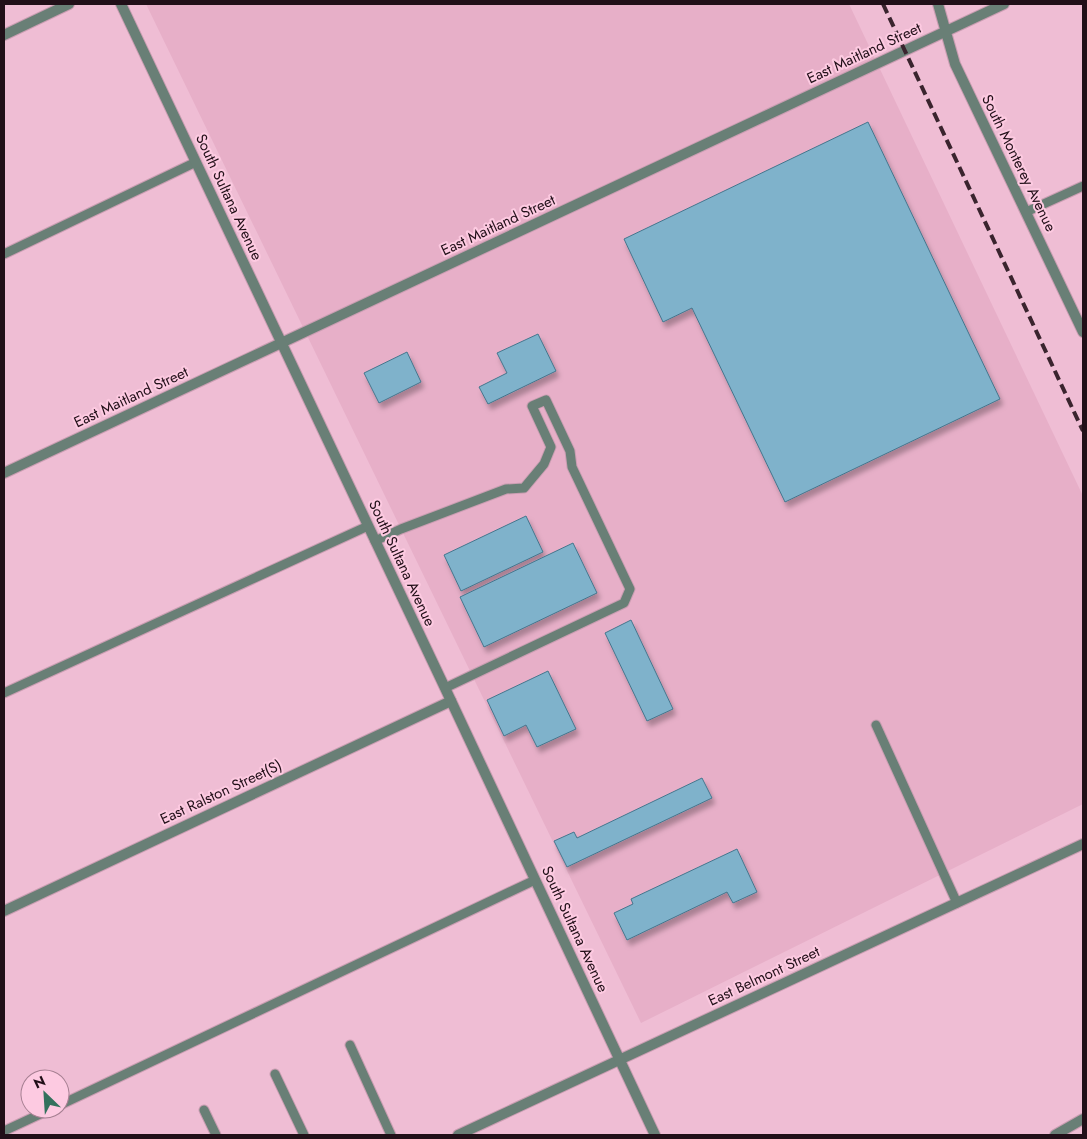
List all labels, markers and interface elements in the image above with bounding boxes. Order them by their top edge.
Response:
street label: East Maitland Street [803,17,925,89]
street label: South Monterey Avenue [976,91,1062,235]
street label: South Sultana Avenue [190,130,268,264]
street label: East Maitland Street [437,189,559,261]
street label: East Maitland Street [70,361,192,433]
street label: South Sultana Avenue [363,496,441,630]
street label: East Ralston Street(S) [156,754,286,830]
street label: South Sultana Avenue [536,862,614,996]
street label: East Belmont Street [705,940,824,1011]
north arrow [20,1069,70,1119]
text: N [30,1071,49,1094]

